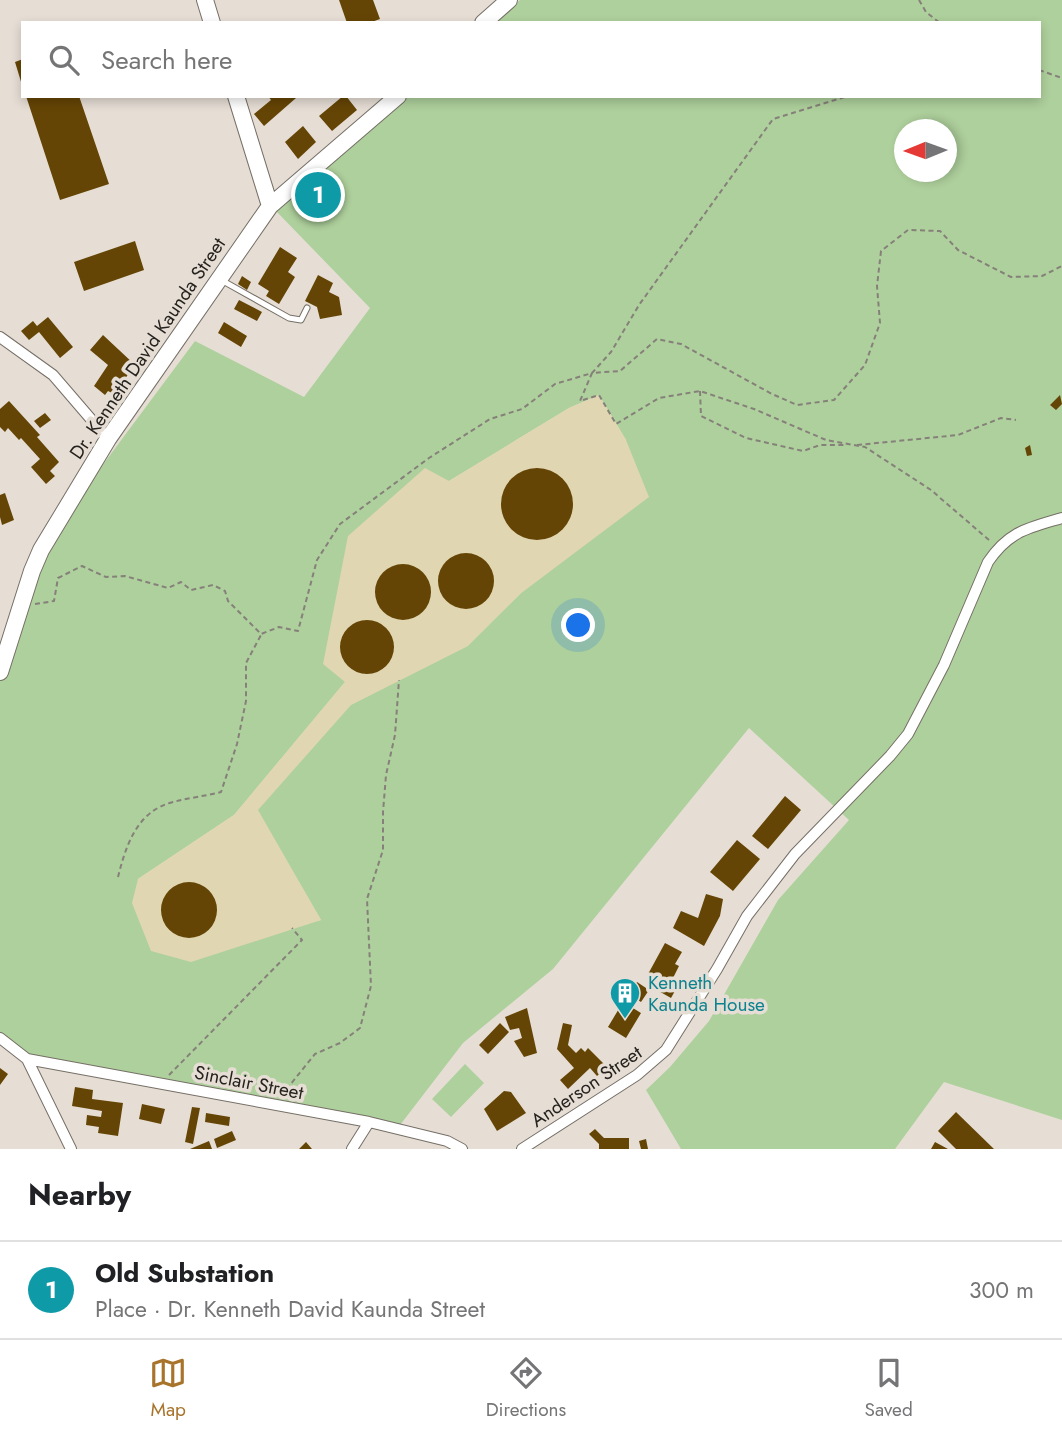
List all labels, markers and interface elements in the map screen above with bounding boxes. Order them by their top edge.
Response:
search box [21,21,1041,98]
icon: search [45,41,83,79]
text: Search here [101,41,233,79]
north arrow [894,119,957,182]
pin: 1 [295,169,341,221]
street label: Dr. Kenneth David Kaunda Street [63,232,232,465]
your location [561,608,595,642]
place label: Kenneth Kaunda House [648,969,765,1018]
building icon: Kenneth Kaunda House [608,976,642,1020]
street label: Anderson Street [525,1039,648,1134]
street label: Sinclair Street [192,1059,306,1106]
text: Nearby [28,1173,131,1216]
text: Old Substation [95,1254,274,1292]
text: 1 [45,1273,57,1307]
text: 300 m [969,1273,1034,1307]
text: Place · Dr. Kenneth David Kaunda Street [95,1292,485,1326]
tab: Map [149,1354,187,1423]
tab: Directions [486,1354,566,1423]
tab: Saved [865,1354,913,1423]

